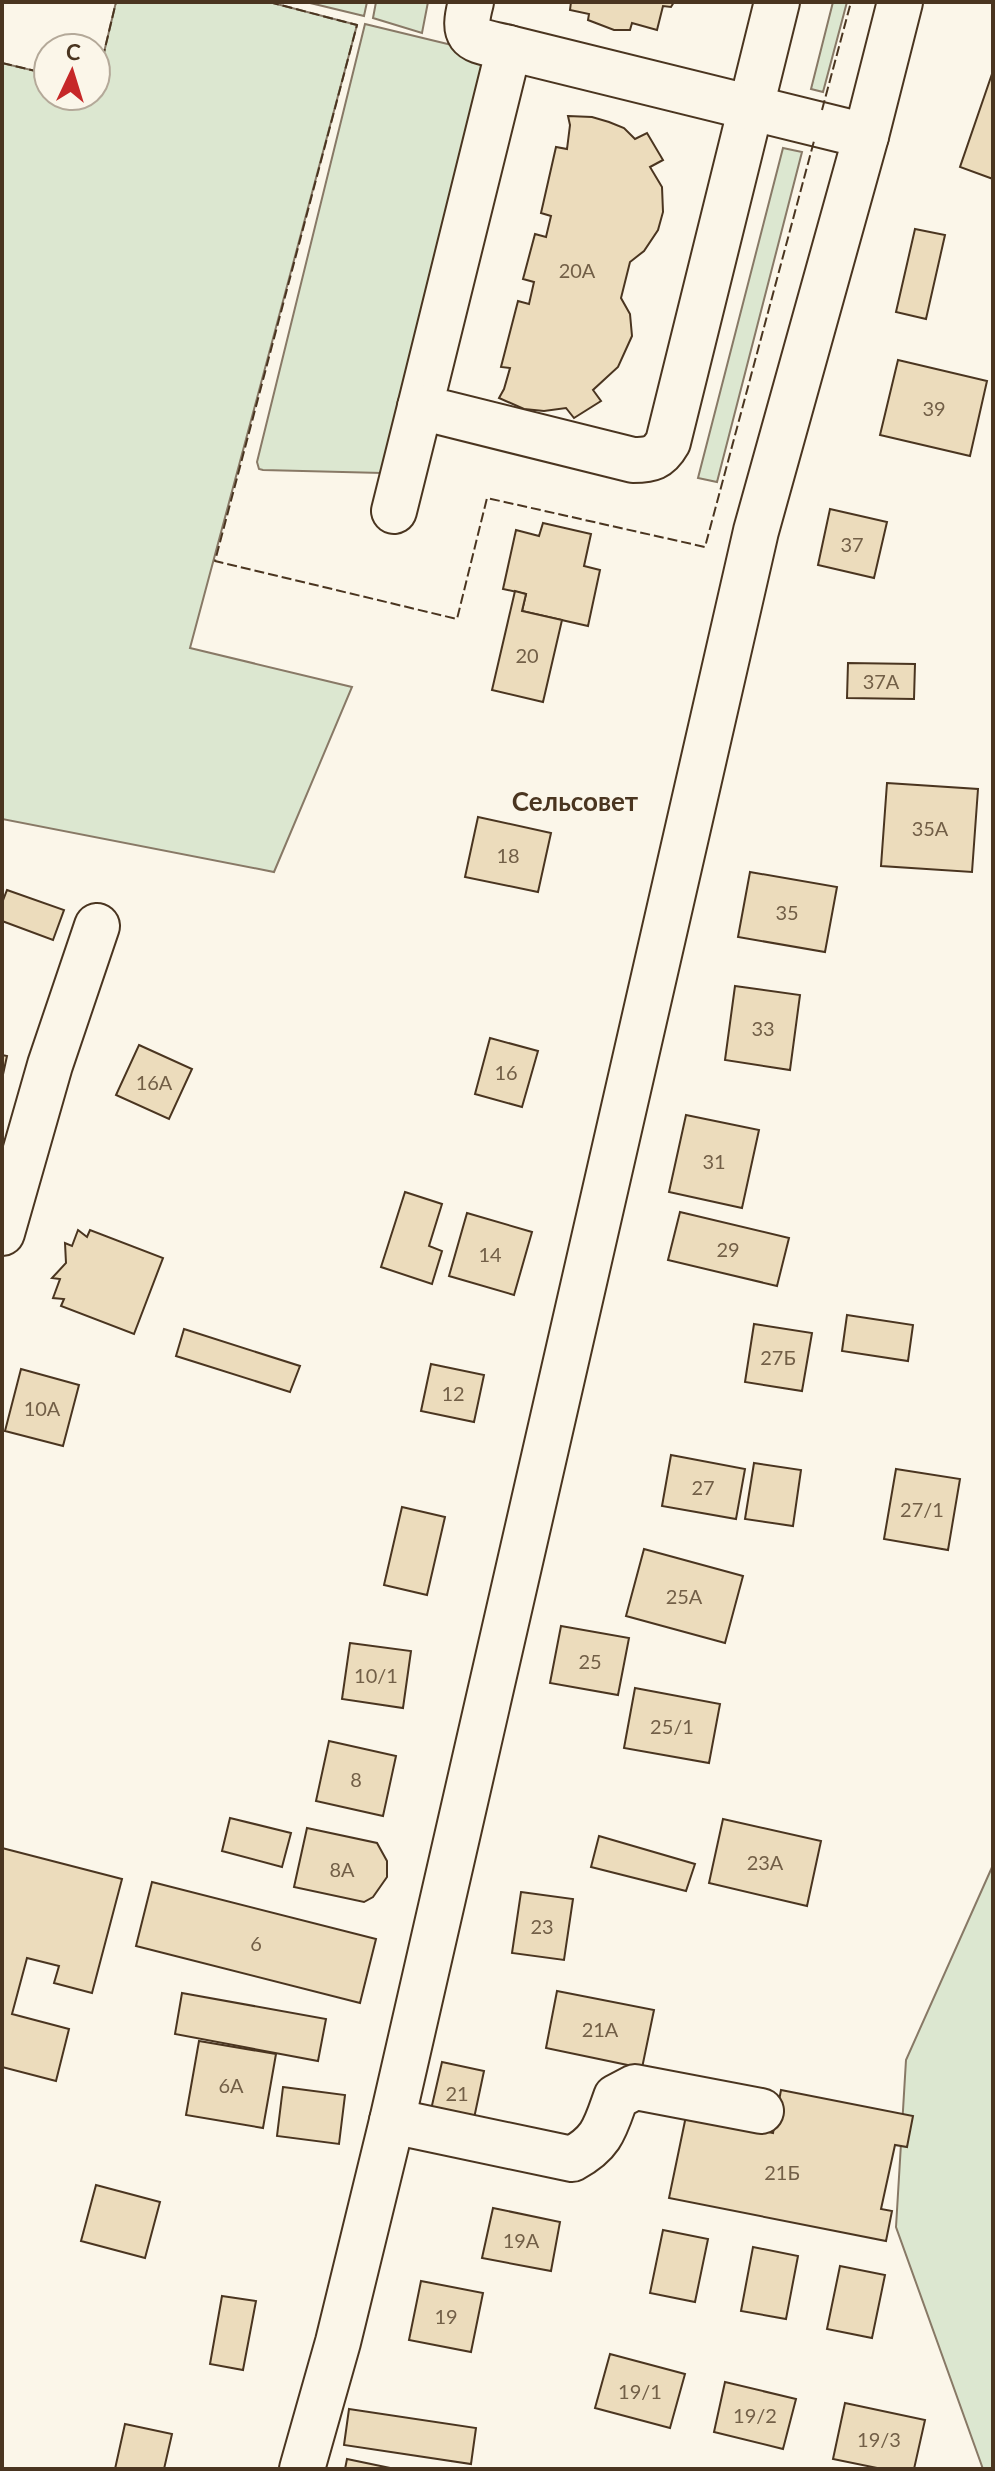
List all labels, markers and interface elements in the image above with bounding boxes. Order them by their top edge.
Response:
north arrow [32,32,112,112]
text: С [65,38,82,66]
house number: 20А [559,258,596,282]
house number: 39 [922,396,946,420]
house number: 37 [840,532,864,556]
house number: 20 [515,643,539,667]
house number: 37А [863,669,900,693]
district label: Сельсовет [512,785,639,817]
house number: 35А [912,816,949,840]
house number: 18 [496,843,520,867]
house number: 35 [775,900,799,924]
house number: 33 [751,1016,775,1040]
house number: 16 [494,1060,518,1084]
house number: 16А [136,1070,173,1094]
house number: 31 [702,1149,726,1173]
house number: 29 [716,1237,740,1261]
house number: 14 [478,1242,502,1266]
house number: 27Б [760,1345,796,1369]
house number: 12 [441,1381,465,1405]
house number: 10А [24,1396,61,1420]
house number: 27 [691,1475,715,1499]
house number: 27/1 [900,1497,944,1521]
house number: 25А [666,1584,703,1608]
house number: 25 [578,1649,602,1673]
house number: 10/1 [354,1663,398,1687]
house number: 25/1 [650,1714,694,1738]
house number: 8 [350,1767,362,1791]
house number: 23А [747,1850,784,1874]
house number: 8А [329,1857,355,1881]
house number: 23 [530,1914,554,1938]
house number: 6 [250,1931,262,1955]
house number: 21А [582,2017,619,2041]
house number: 6А [218,2073,244,2097]
house number: 21 [445,2081,469,2105]
house number: 21Б [764,2160,800,2184]
house number: 19А [503,2228,540,2252]
house number: 19 [434,2304,458,2328]
house number: 19/1 [618,2379,662,2403]
house number: 19/2 [733,2403,777,2427]
house number: 19/3 [857,2427,901,2451]

